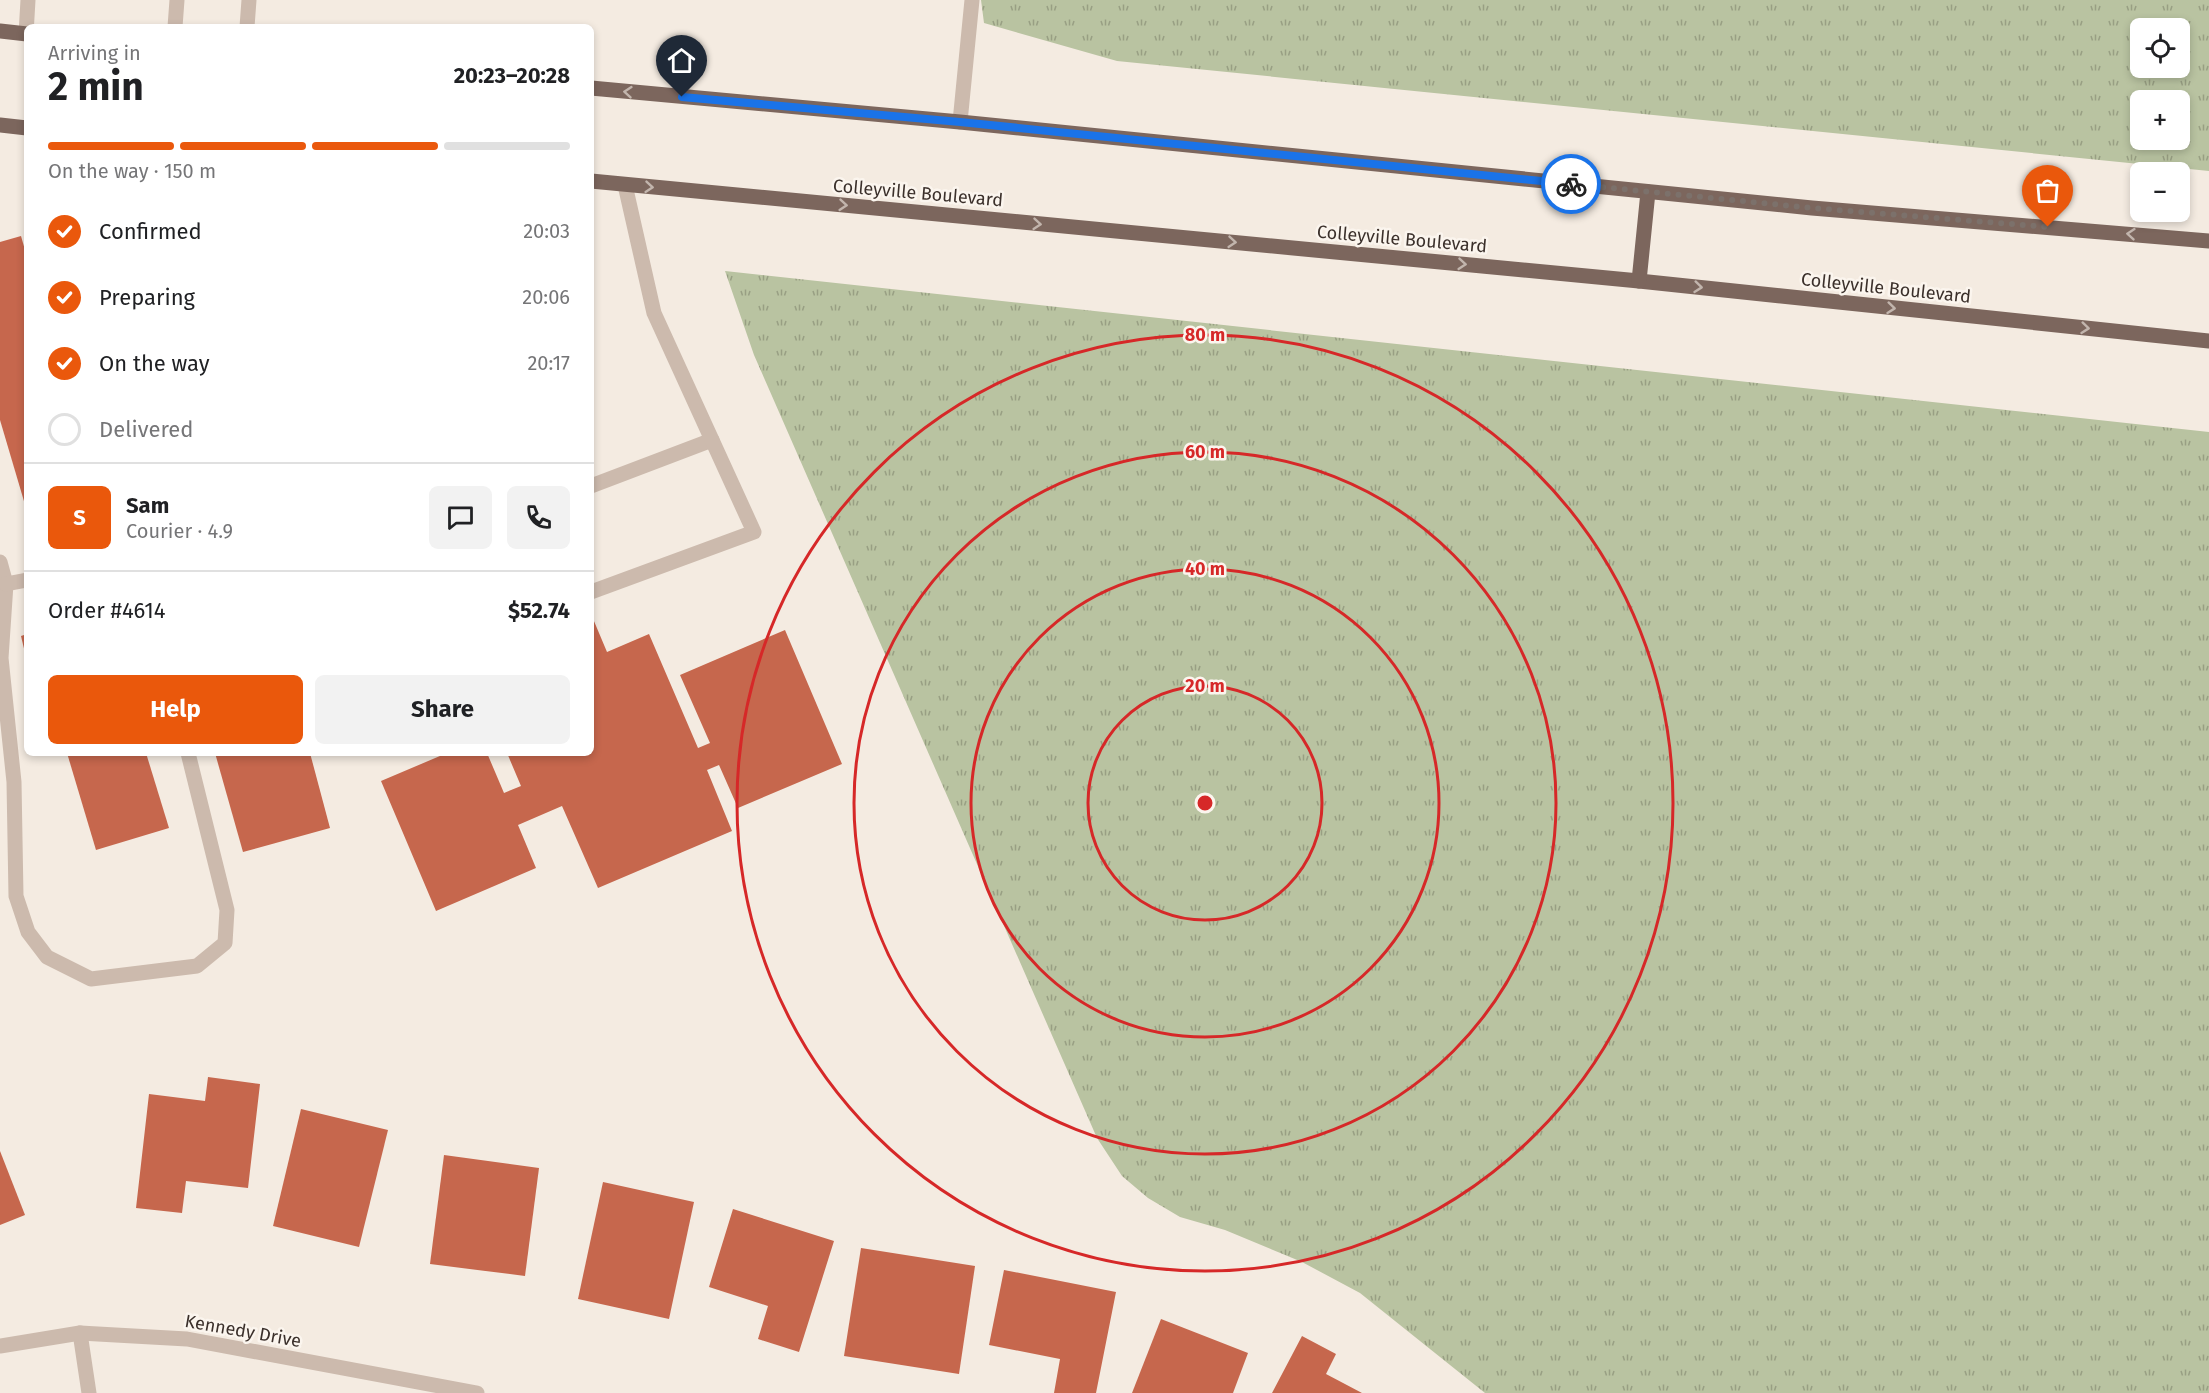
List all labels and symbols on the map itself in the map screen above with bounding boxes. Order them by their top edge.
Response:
pin [656,35,707,97]
one-way arrow [623,86,633,99]
courier [1541,154,1601,214]
pin [2022,165,2073,227]
street label: Colleyville Boulevard [832,175,1004,211]
one-way arrow [645,180,654,193]
one-way arrow [839,198,848,211]
one-way arrow [1033,217,1042,230]
street label: Colleyville Boulevard [1316,221,1488,257]
one-way arrow [2126,228,2136,241]
one-way arrow [1227,235,1236,248]
one-way arrow [1458,257,1467,270]
street label: Colleyville Boulevard [1800,268,1972,308]
one-way arrow [1693,281,1702,293]
one-way arrow [1887,301,1896,314]
one-way arrow [2081,322,2090,334]
text: 80 m [1185,324,1225,346]
text: 60 m [1185,441,1225,463]
text: 40 m [1185,558,1225,580]
text: 20 m [1185,675,1225,697]
centre of rings [1195,793,1215,813]
street label: Kennedy Drive [183,1310,303,1352]

